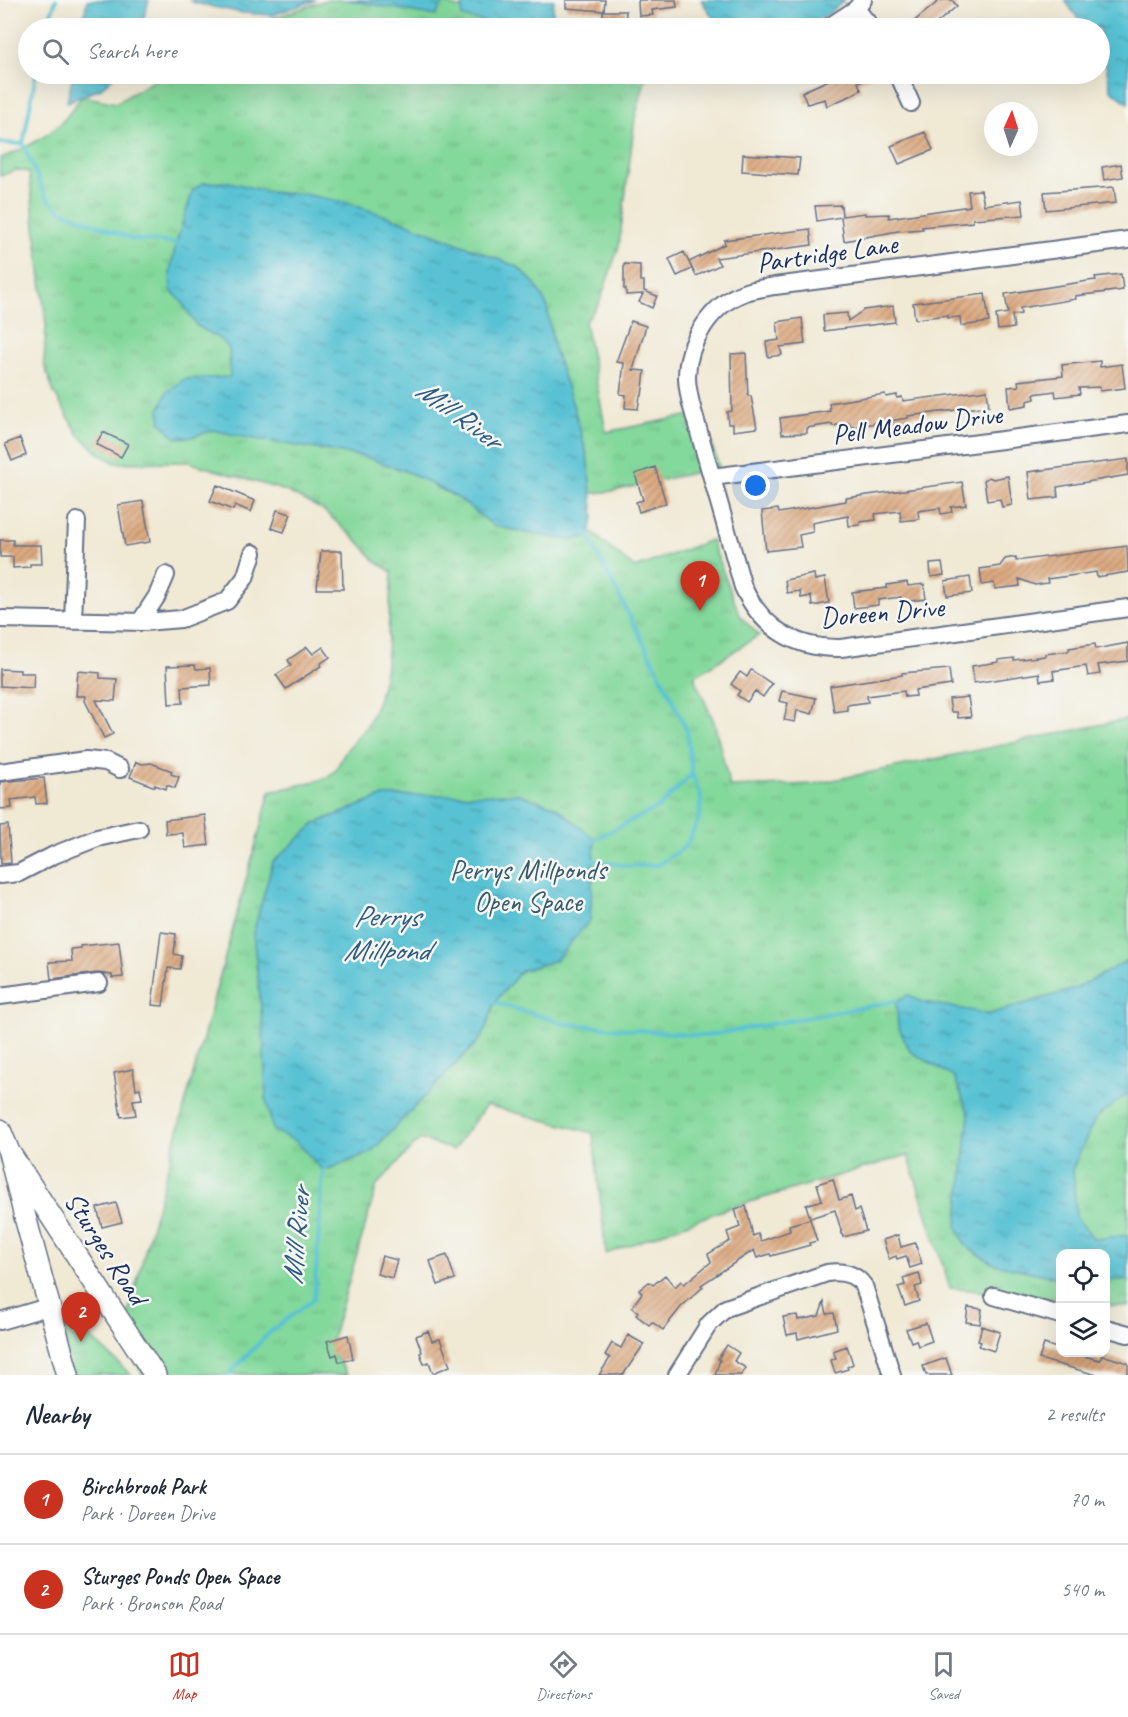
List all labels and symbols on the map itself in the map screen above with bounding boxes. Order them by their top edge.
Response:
north arrow [984,102,1038,156]
street label: Partridge Lane [755,226,901,280]
water label: Mill River [409,370,513,461]
street label: Pell Meadow Drive [830,396,1006,452]
your location [741,471,770,500]
pin: 1 [680,562,720,611]
street label: Doreen Drive [819,589,947,635]
park label: Perrys Millponds Open Space [450,852,609,919]
water label: Perrys Millpond [344,897,438,969]
water label: Mill River [273,1181,320,1285]
street label: Sturges Road [57,1185,157,1314]
pin: 2 [62,1292,100,1342]

